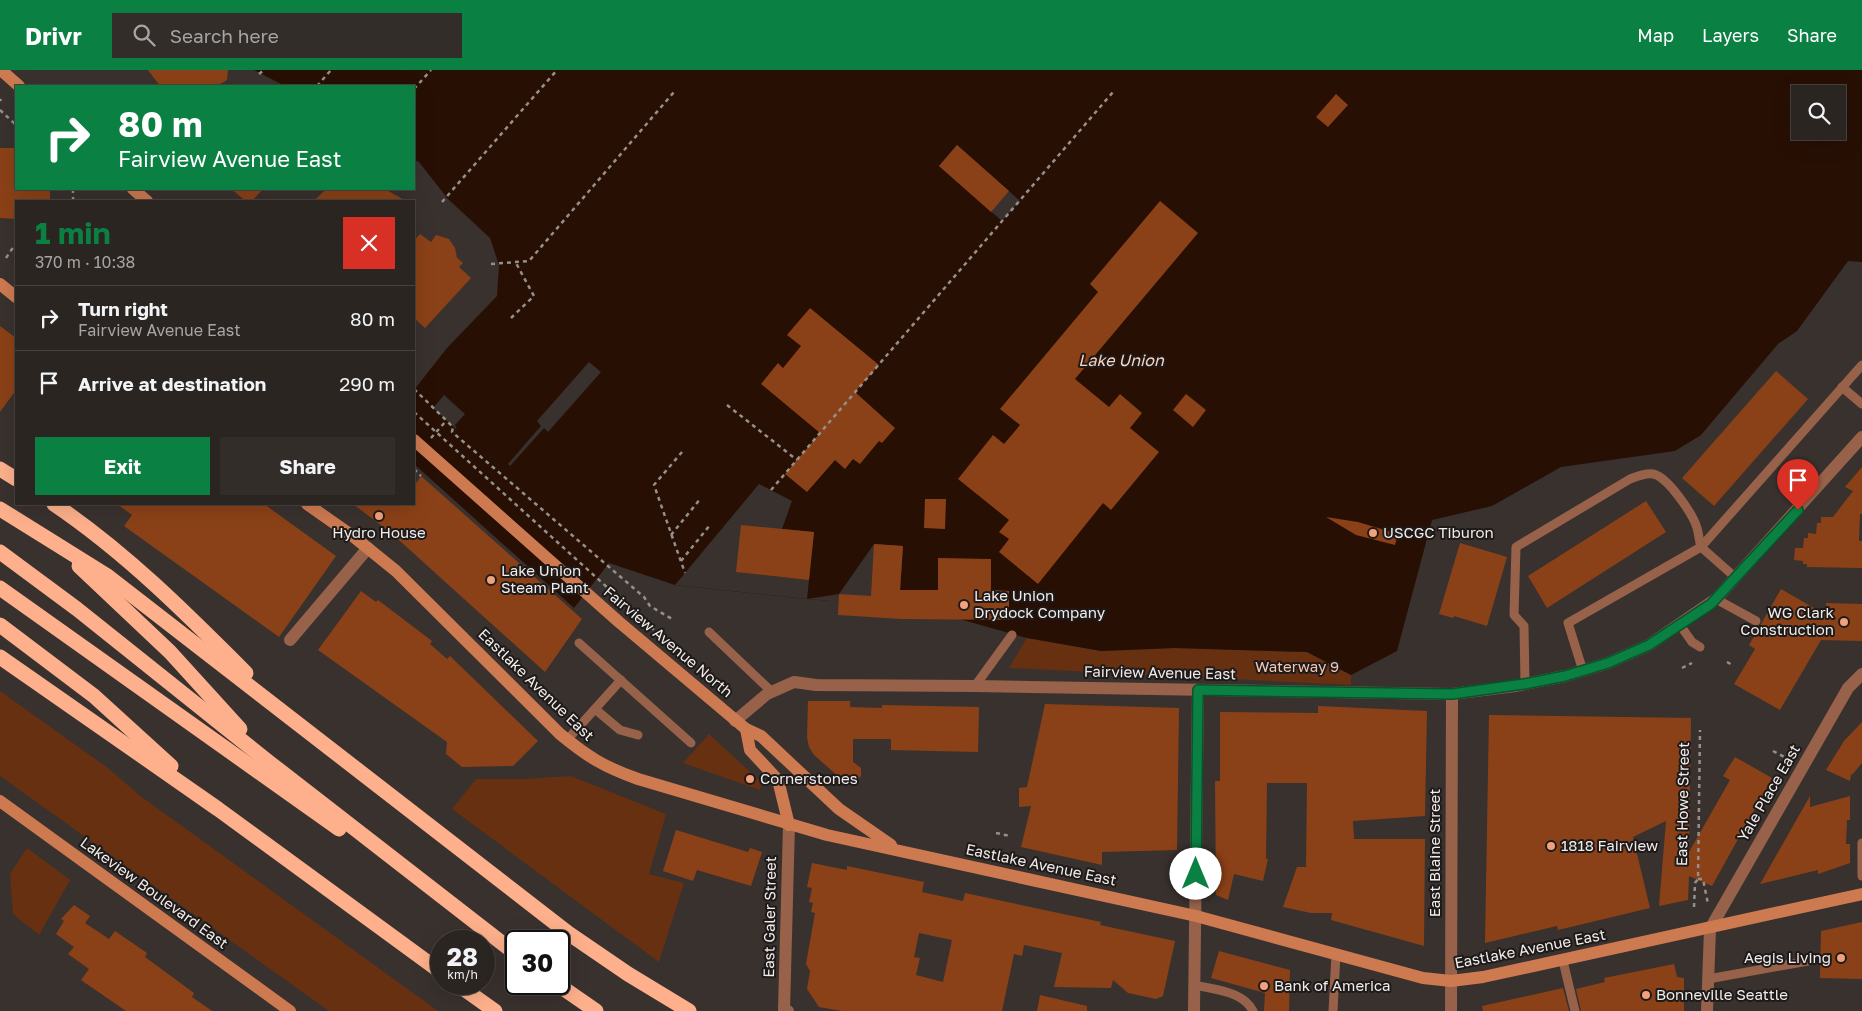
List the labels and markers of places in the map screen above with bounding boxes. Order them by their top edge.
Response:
pin [1777,459,1819,510]
marker: Hydro House [373,510,385,522]
place label: Hydro House [332,523,426,541]
place label: USCGC Tiburon [1383,523,1494,541]
marker: USCGC Tiburon [1367,527,1379,539]
place label: Lake Union Steam Plant [501,561,589,596]
marker: Lake Union Steam Plant [485,574,497,586]
place label: Lake Union Drydock Company [974,586,1106,621]
marker: Lake Union Drydock Company [958,599,970,611]
place label: WG Clark Construction [1740,603,1835,638]
marker: WG Clark Construction [1838,616,1850,628]
place label: Cornerstones [760,769,858,787]
marker: Cornerstones [744,773,756,785]
place label: 1818 Fairview [1561,836,1658,854]
marker: 1818 Fairview [1545,840,1557,852]
place label: Aegis Living [1744,948,1831,966]
marker: Aegis Living [1835,952,1847,964]
place label: Bank of America [1274,976,1391,994]
marker: Bank of America [1258,980,1270,992]
place label: Bonneville Seattle [1656,985,1788,1003]
marker: Bonneville Seattle [1640,989,1652,1001]

